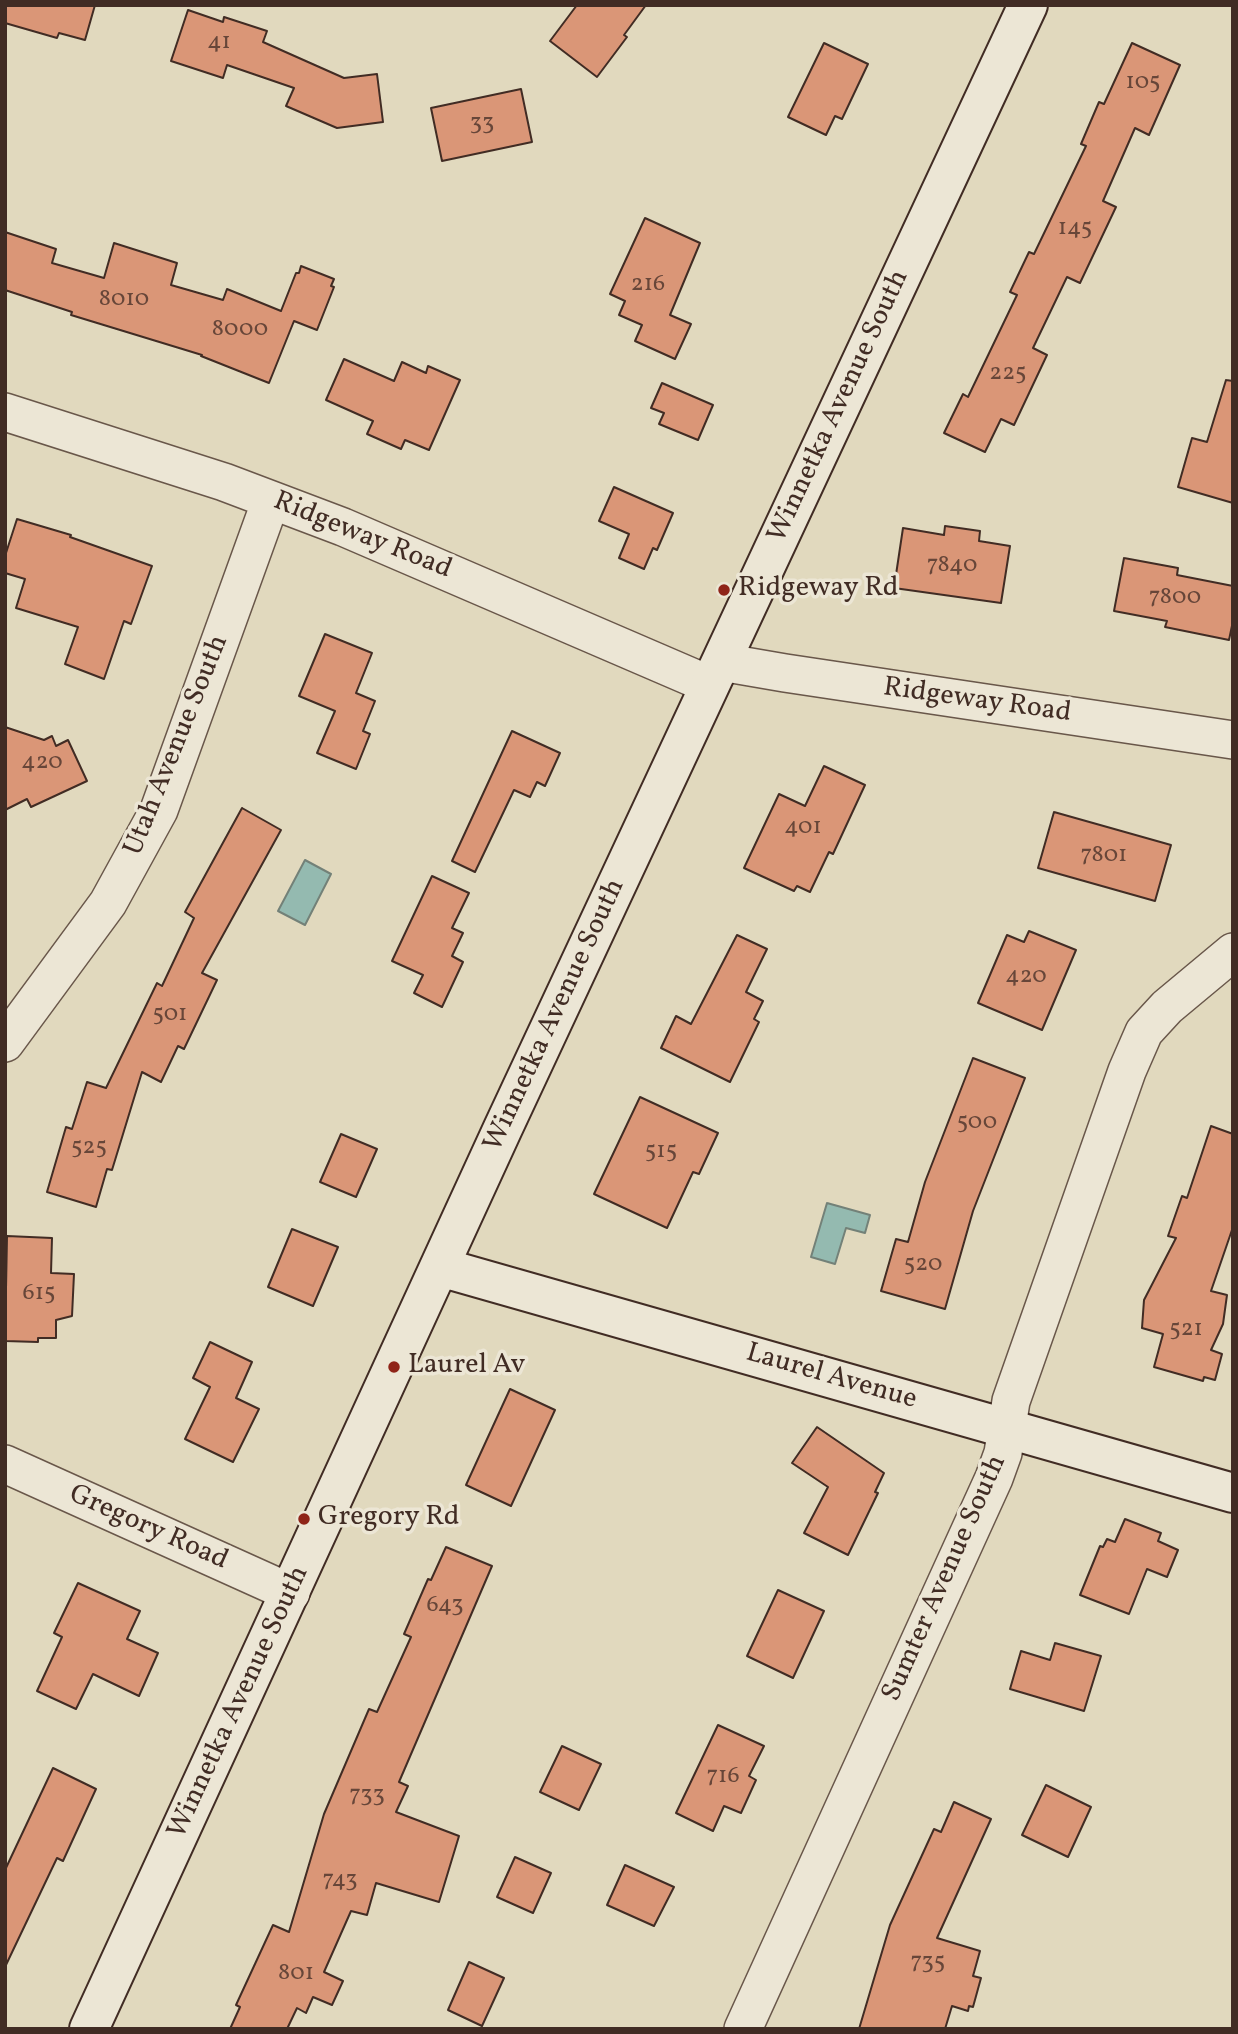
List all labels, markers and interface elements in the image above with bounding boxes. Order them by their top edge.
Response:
house number: 41 [207,30,231,58]
house number: 105 [1125,70,1161,98]
house number: 33 [470,111,494,139]
house number: 145 [1058,216,1092,244]
street label: Winnetka Avenue South [762,265,918,549]
house number: 216 [631,272,665,300]
house number: 8010 [99,287,149,315]
house number: 8000 [212,317,268,345]
house number: 225 [989,361,1027,389]
street label: Ridgeway Road [268,486,456,588]
house number: 7840 [927,553,977,581]
place label: Ridgeway Rd [738,573,899,607]
marker: Ridgeway Rd [716,582,732,598]
house number: 7800 [1149,585,1201,613]
street label: Utah Avenue South [118,631,238,861]
street label: Ridgeway Road [881,672,1073,732]
house number: 420 [21,750,63,778]
house number: 401 [784,815,822,843]
house number: 7801 [1081,843,1127,871]
street label: Winnetka Avenue South [478,874,634,1158]
house number: 420 [1005,964,1047,992]
house number: 501 [153,1002,187,1030]
house number: 500 [957,1110,997,1138]
house number: 525 [71,1135,107,1163]
house number: 515 [645,1139,677,1167]
house number: 520 [904,1252,942,1280]
house number: 615 [23,1281,55,1309]
house number: 521 [1169,1317,1203,1345]
street label: Laurel Avenue [742,1338,920,1418]
place label: Laurel Av [408,1350,525,1384]
marker: Laurel Av [386,1359,402,1375]
street label: Sumter Avenue South [877,1451,1015,1707]
street label: Gregory Road [63,1479,233,1579]
place label: Gregory Rd [318,1502,460,1536]
marker: Gregory Rd [296,1511,312,1527]
street label: Winnetka Avenue South [162,1561,318,1845]
house number: 643 [426,1593,464,1621]
house number: 716 [706,1764,740,1792]
house number: 733 [349,1783,385,1811]
house number: 743 [323,1868,357,1896]
house number: 735 [911,1950,945,1978]
house number: 801 [278,1961,314,1989]

